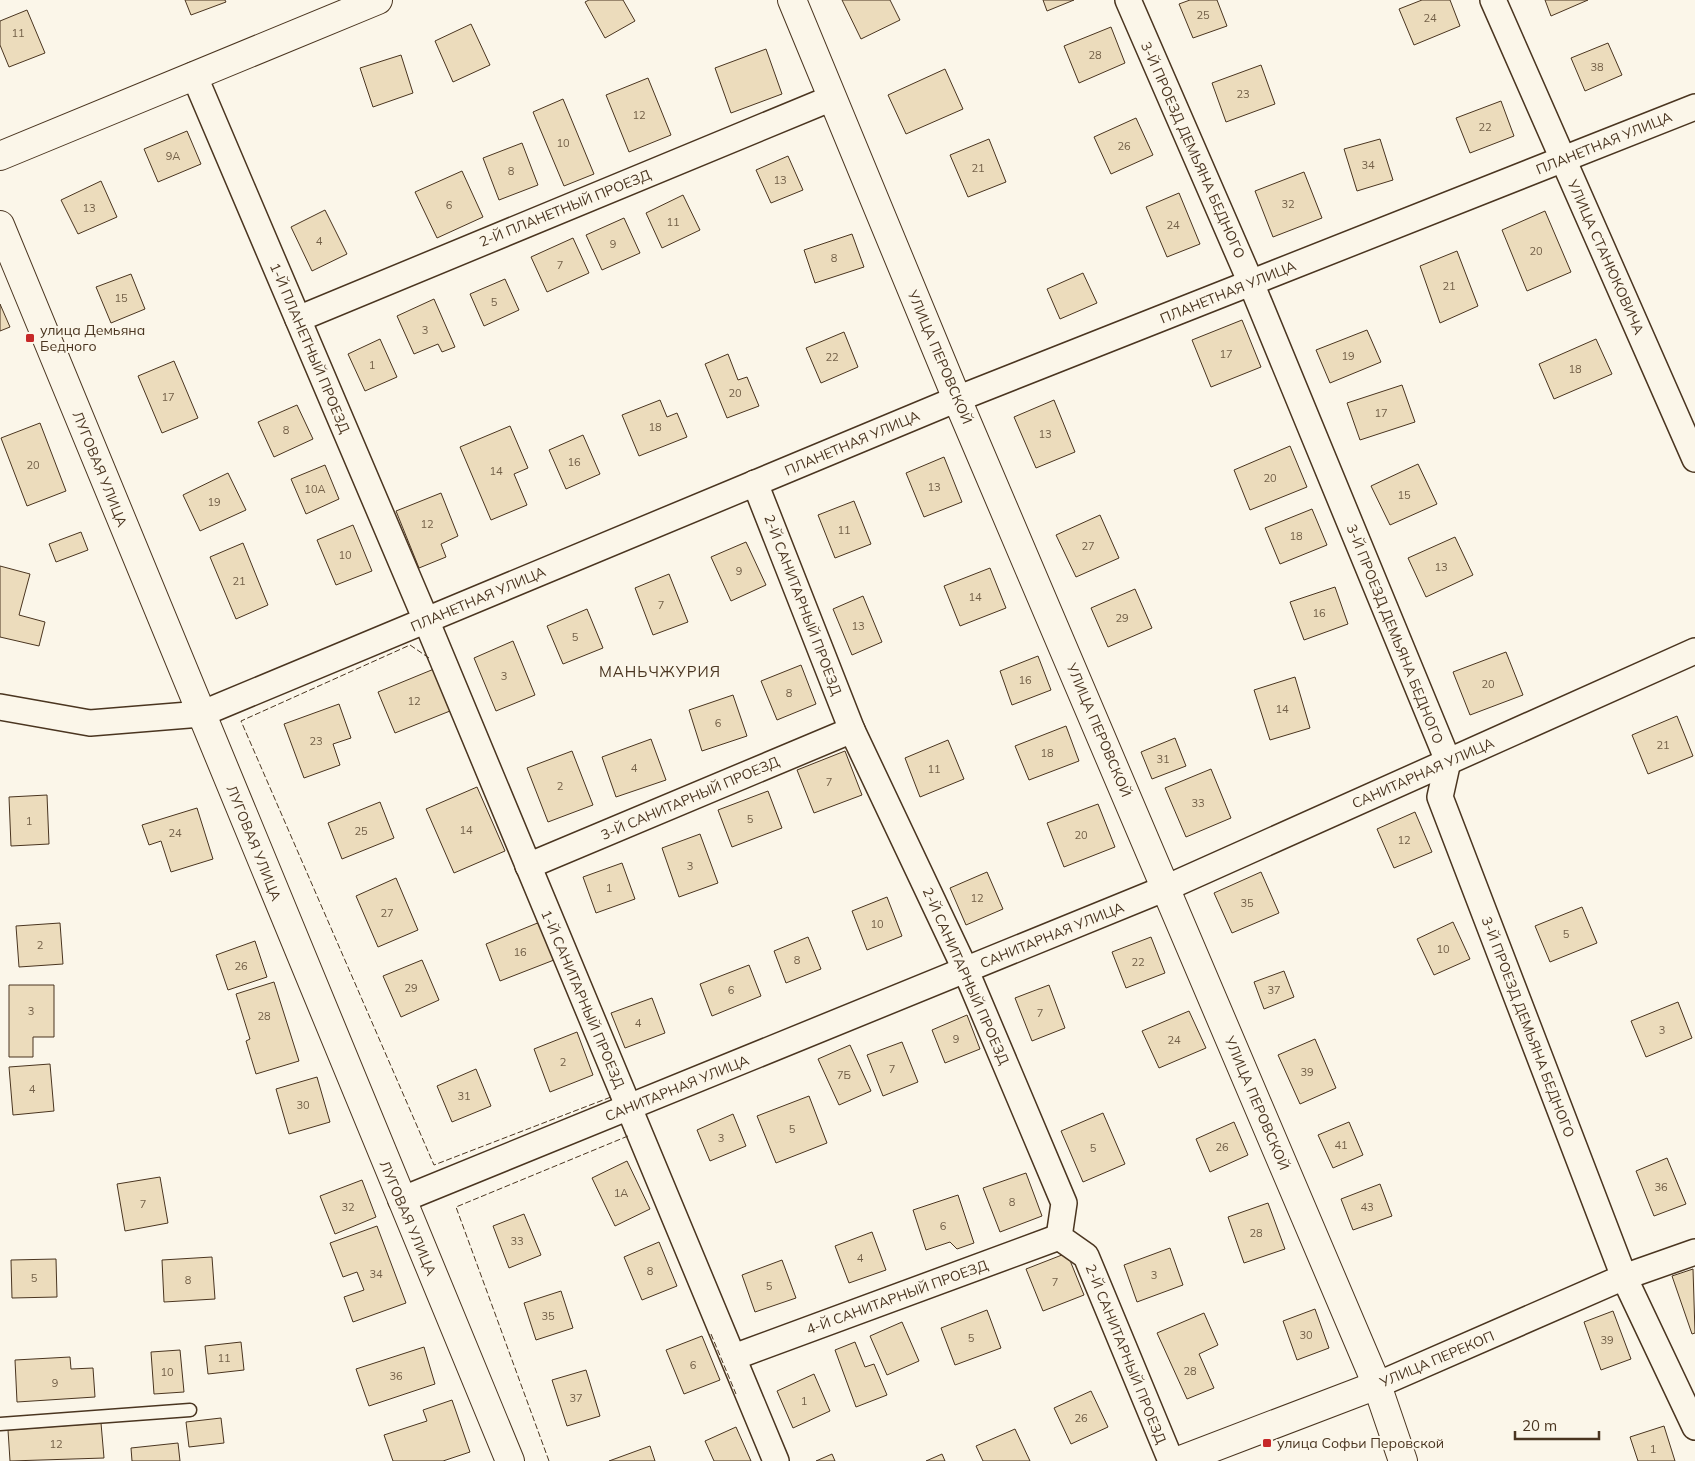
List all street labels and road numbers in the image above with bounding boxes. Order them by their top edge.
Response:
street label: 3-Й ПРОЕЗД ДЕМЬЯНА БЕДНОГО [1137,39,1249,261]
street label: ПЛАНЕТНАЯ УЛИЦА [1533,107,1675,179]
street label: 2-Й ПЛАНЕТНЫЙ ПРОЕЗД [477,165,653,251]
street label: УЛИЦА СТАНЮКОВИЧА [1563,176,1649,338]
street label: ПЛАНЕТНАЯ УЛИЦА [1157,256,1299,328]
street label: 1-Й ПЛАНЕТНЫЙ ПРОЕЗД [266,260,354,436]
street label: УЛИЦА ПЕРОВСКОЙ [903,286,976,427]
street label: ПЛАНЕТНАЯ УЛИЦА [782,406,923,480]
street label: ЛУГОВАЯ УЛИЦА [69,408,132,530]
street label: 2-Й САНИТАРНЫЙ ПРОЕЗД [760,512,846,698]
street label: 3-Й ПРОЕЗД ДЕМЬЯНА БЕДНОГО [1343,521,1447,747]
street label: ПЛАНЕТНАЯ УЛИЦА [408,562,549,636]
street label: УЛИЦА ПЕРОВСКОЙ [1062,659,1135,800]
street label: САНИТАРНАЯ УЛИЦА [1349,733,1498,812]
street label: 3-Й САНИТАРНЫЙ ПРОЕЗД [598,752,782,844]
street label: ЛУГОВАЯ УЛИЦА [223,782,286,904]
street label: 2-Й САНИТАРНЫЙ ПРОЕЗД [919,885,1013,1067]
street label: САНИТАРНАЯ УЛИЦА [977,898,1127,972]
street label: 1-Й САНИТАРНЫЙ ПРОЕЗД [537,907,629,1091]
street label: 3-Й ПРОЕЗД ДЕМЬЯНА БЕДНОГО [1477,914,1579,1140]
street label: УЛИЦА ПЕРОВСКОЙ [1220,1032,1293,1173]
street label: САНИТАРНАЯ УЛИЦА [602,1051,752,1125]
street label: ЛУГОВАЯ УЛИЦА [376,1158,441,1279]
street label: 4-Й САНИТАРНЫЙ ПРОЕЗД [804,1256,990,1338]
street label: 2-Й САНИТАРНЫЙ ПРОЕЗД [1082,1262,1170,1446]
street label: УЛИЦА ПЕРЕКОП [1376,1327,1497,1392]

